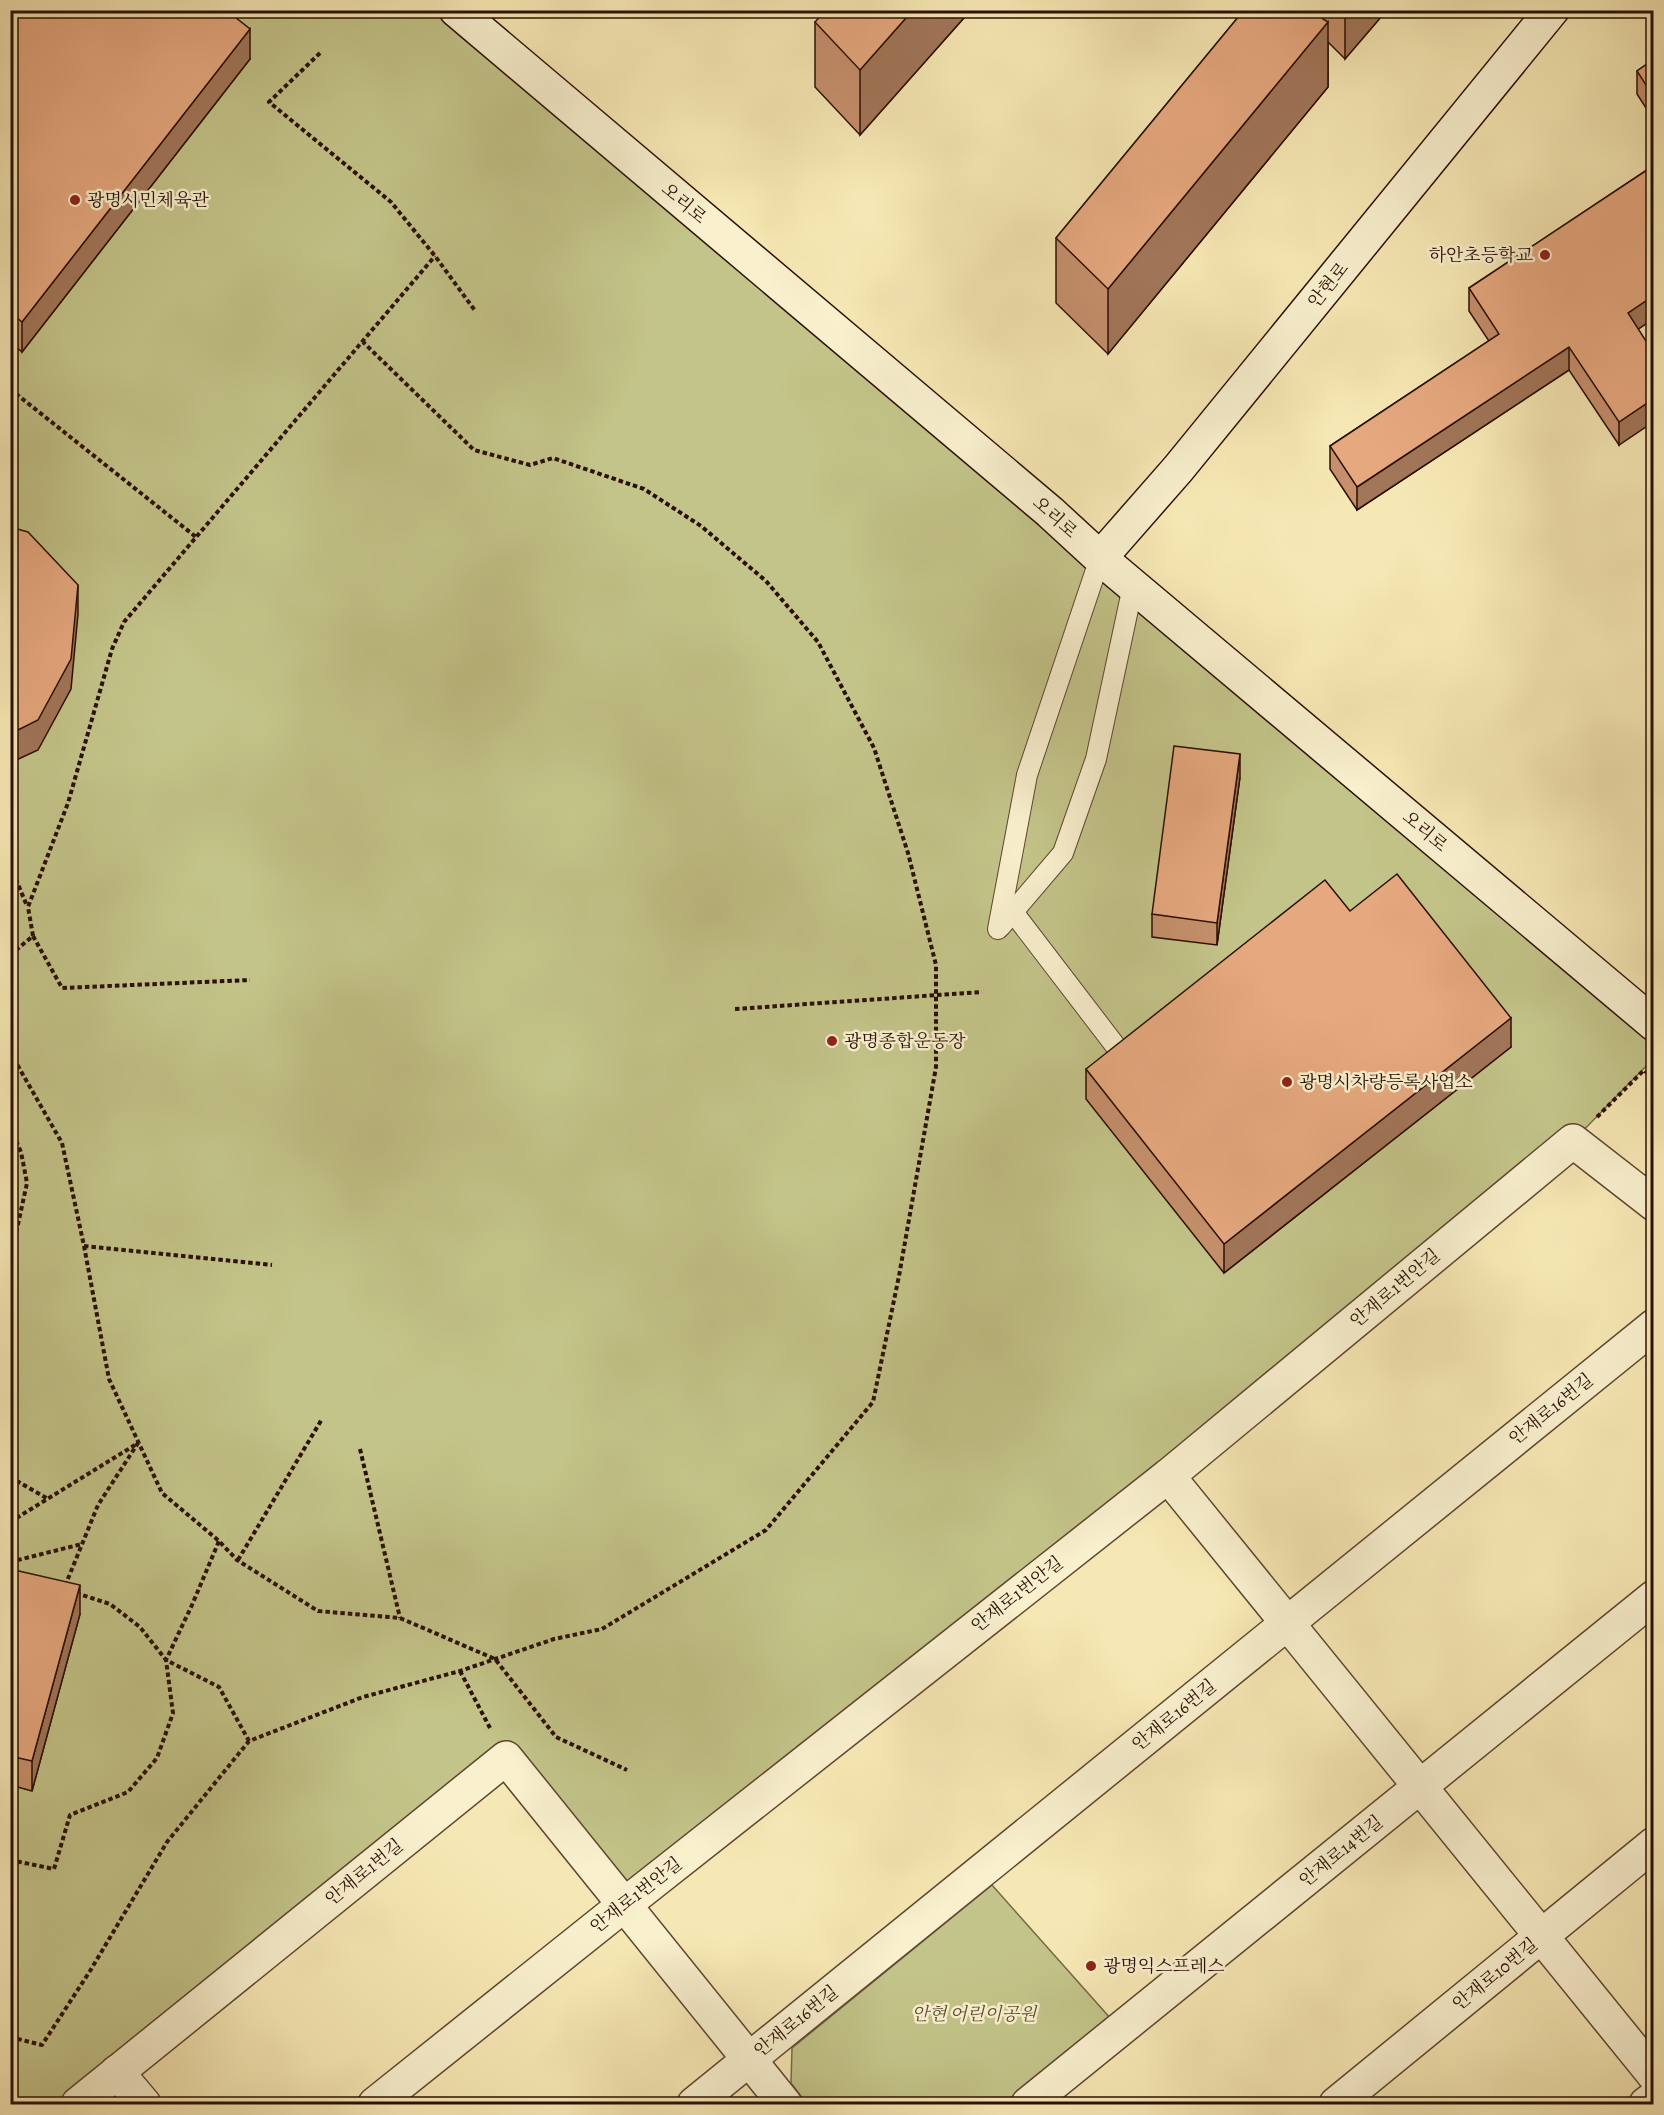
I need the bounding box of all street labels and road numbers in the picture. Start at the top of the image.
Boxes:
street label: 오리로 [656,177,712,229]
street label: 안현로 [1302,257,1354,313]
street label: 오리로 [1028,491,1082,543]
street label: 오리로 [1397,805,1453,857]
street label: 안재로1번안길 [1345,1243,1445,1333]
street label: 안재로16번길 [1504,1368,1598,1450]
street label: 안재로1번안길 [966,1551,1068,1637]
street label: 안재로16번길 [1127,1674,1221,1756]
street label: 안재로14번길 [1294,1810,1388,1892]
street label: 안재로1번길 [320,1833,408,1911]
street label: 안재로1번안길 [585,1852,687,1938]
street label: 안재로10번길 [1448,1932,1542,2016]
street label: 안재로16번길 [749,1980,843,2062]

